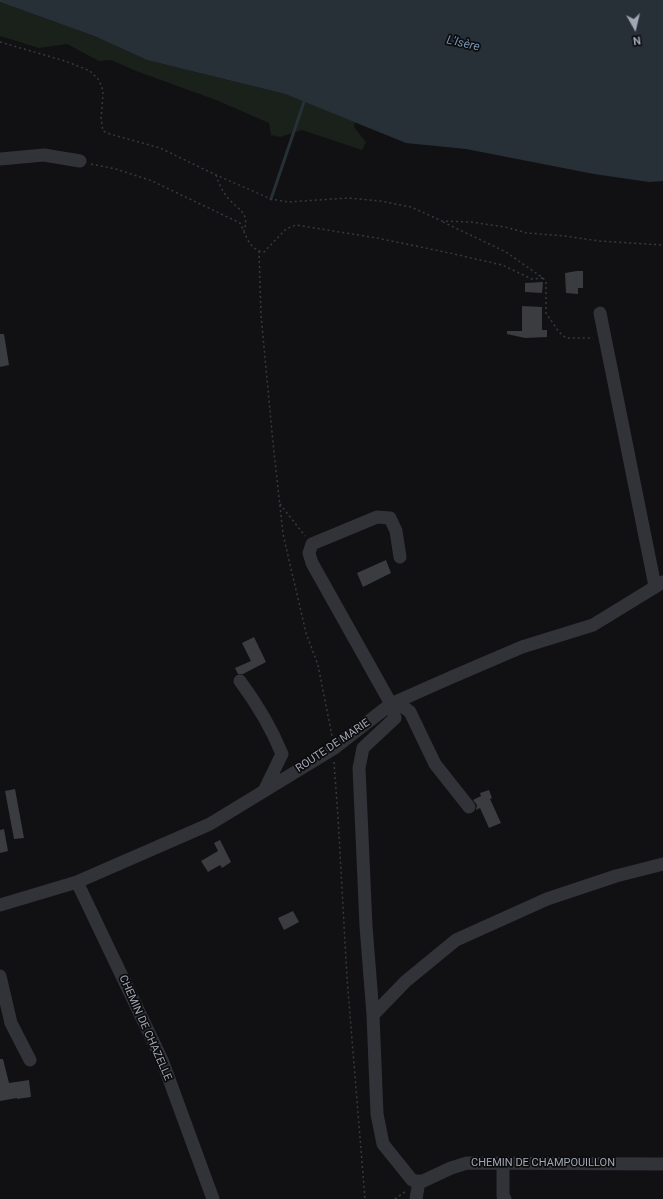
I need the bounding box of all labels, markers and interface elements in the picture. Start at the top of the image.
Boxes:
north arrow [615,8,655,48]
water label: L'Isère [445,33,481,55]
text: N [632,33,641,47]
street label: ROUTE DE MARIE [294,716,372,776]
street label: CHEMIN DE CHAZELLE [116,973,174,1083]
street label: CHEMIN DE CHAMPOUILLON [471,1156,615,1170]

